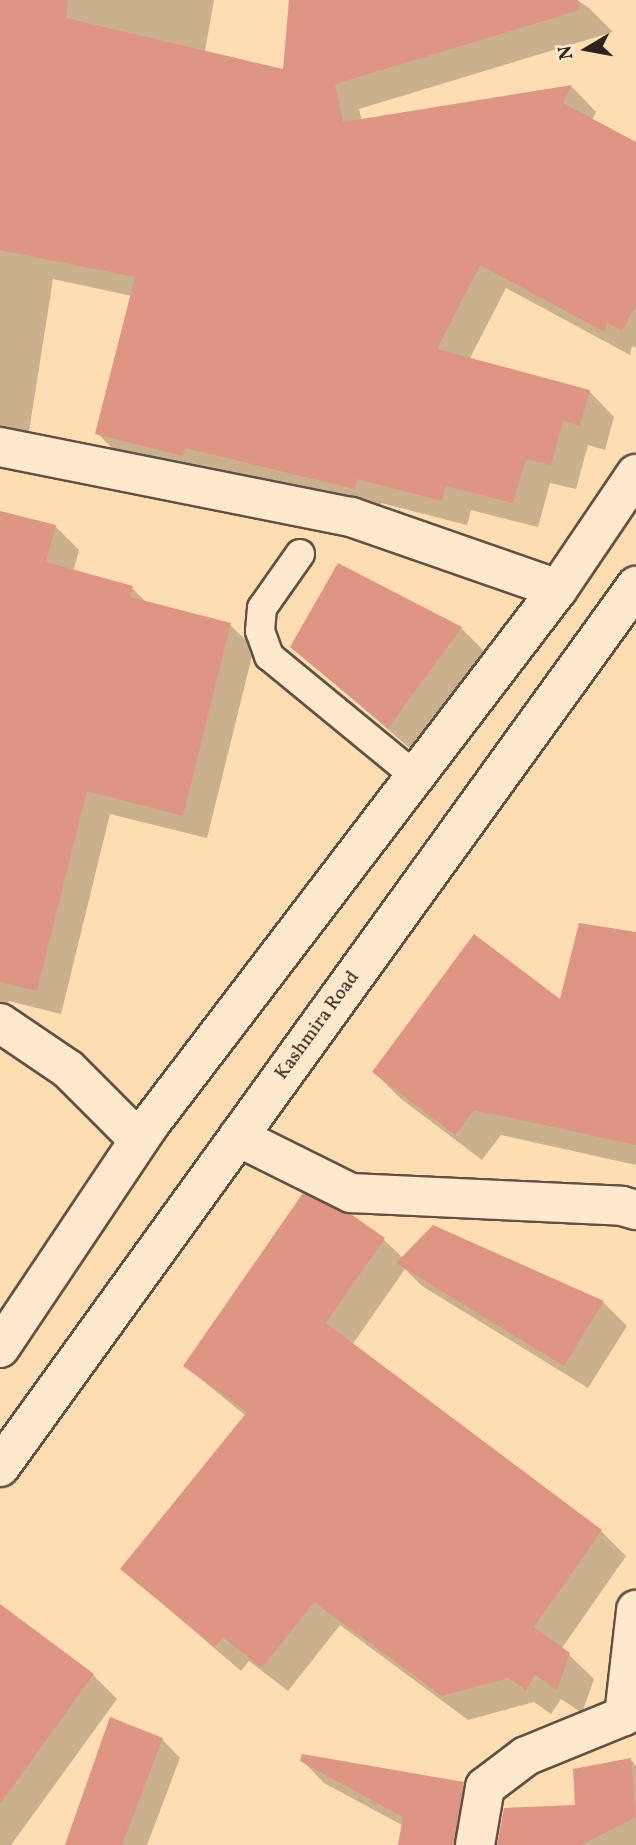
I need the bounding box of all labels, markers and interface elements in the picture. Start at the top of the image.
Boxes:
north arrow [552,14,622,84]
text: N [552,44,580,62]
street label: Kashmira Road [271,967,365,1085]

